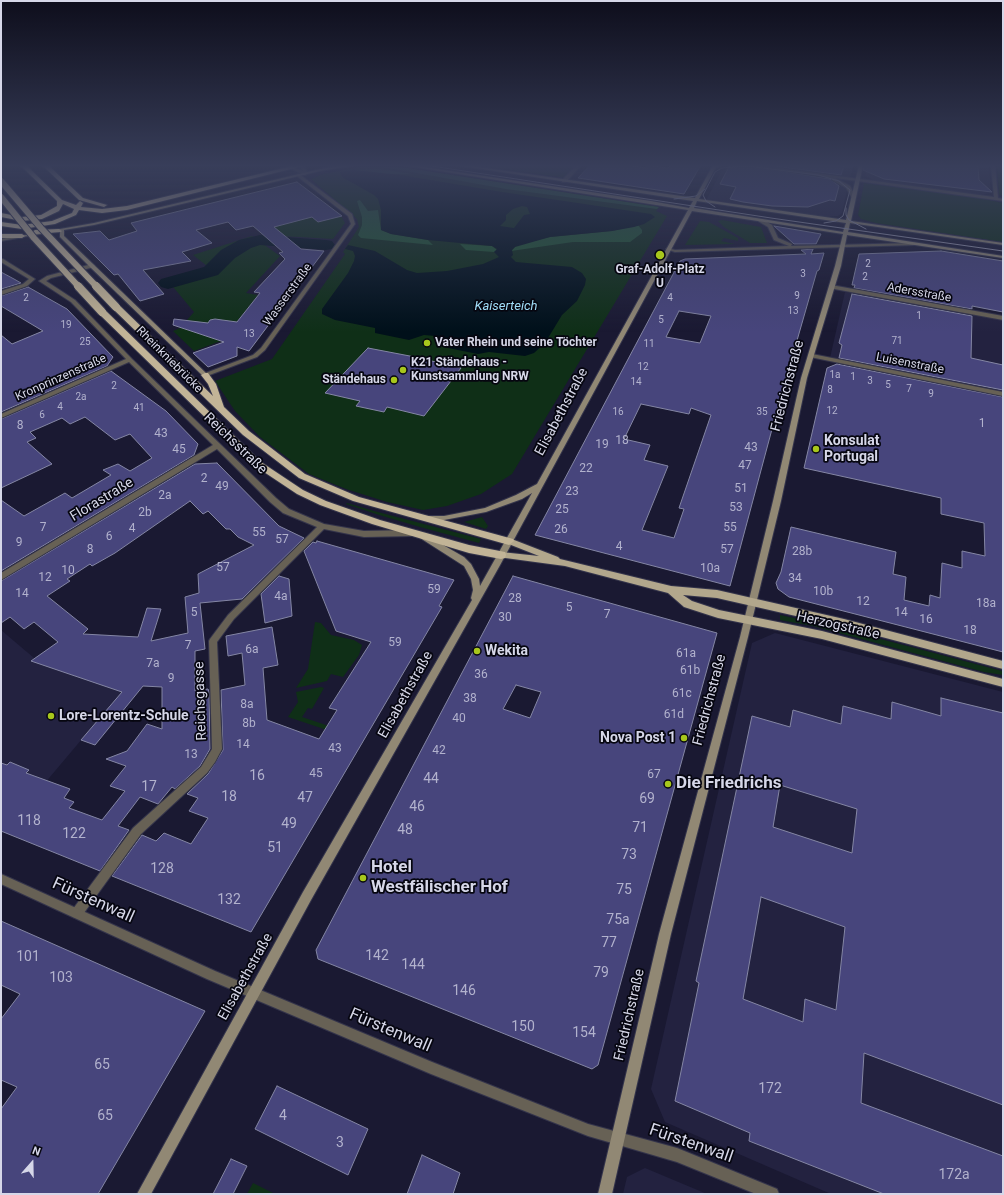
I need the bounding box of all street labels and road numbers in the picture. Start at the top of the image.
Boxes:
street label: Wasserstraße [260,261,316,329]
street label: Adersstraße [886,280,952,306]
street label: Rheinkniebrücke [133,324,205,396]
street label: Friedrichstraße [768,338,808,434]
street label: Luisenstraße [875,350,945,378]
street label: Kronprinzenstraße [13,351,109,405]
street label: Elisabethstraße [532,365,592,459]
street label: Reichsstraße [200,410,270,478]
street label: Florastraße [67,475,137,525]
street label: Herzogstraße [795,608,881,644]
street label: Elisabethstraße [375,649,437,741]
street label: Friedrichstraße [690,652,730,748]
street label: Reichsgasse [191,661,211,741]
street label: Fürstenwall [49,874,137,928]
street label: Elisabethstraße [215,931,277,1023]
street label: Friedrichstraße [611,967,649,1063]
street label: Fürstenwall [346,1005,434,1057]
street label: Fürstenwall [646,1120,736,1168]

